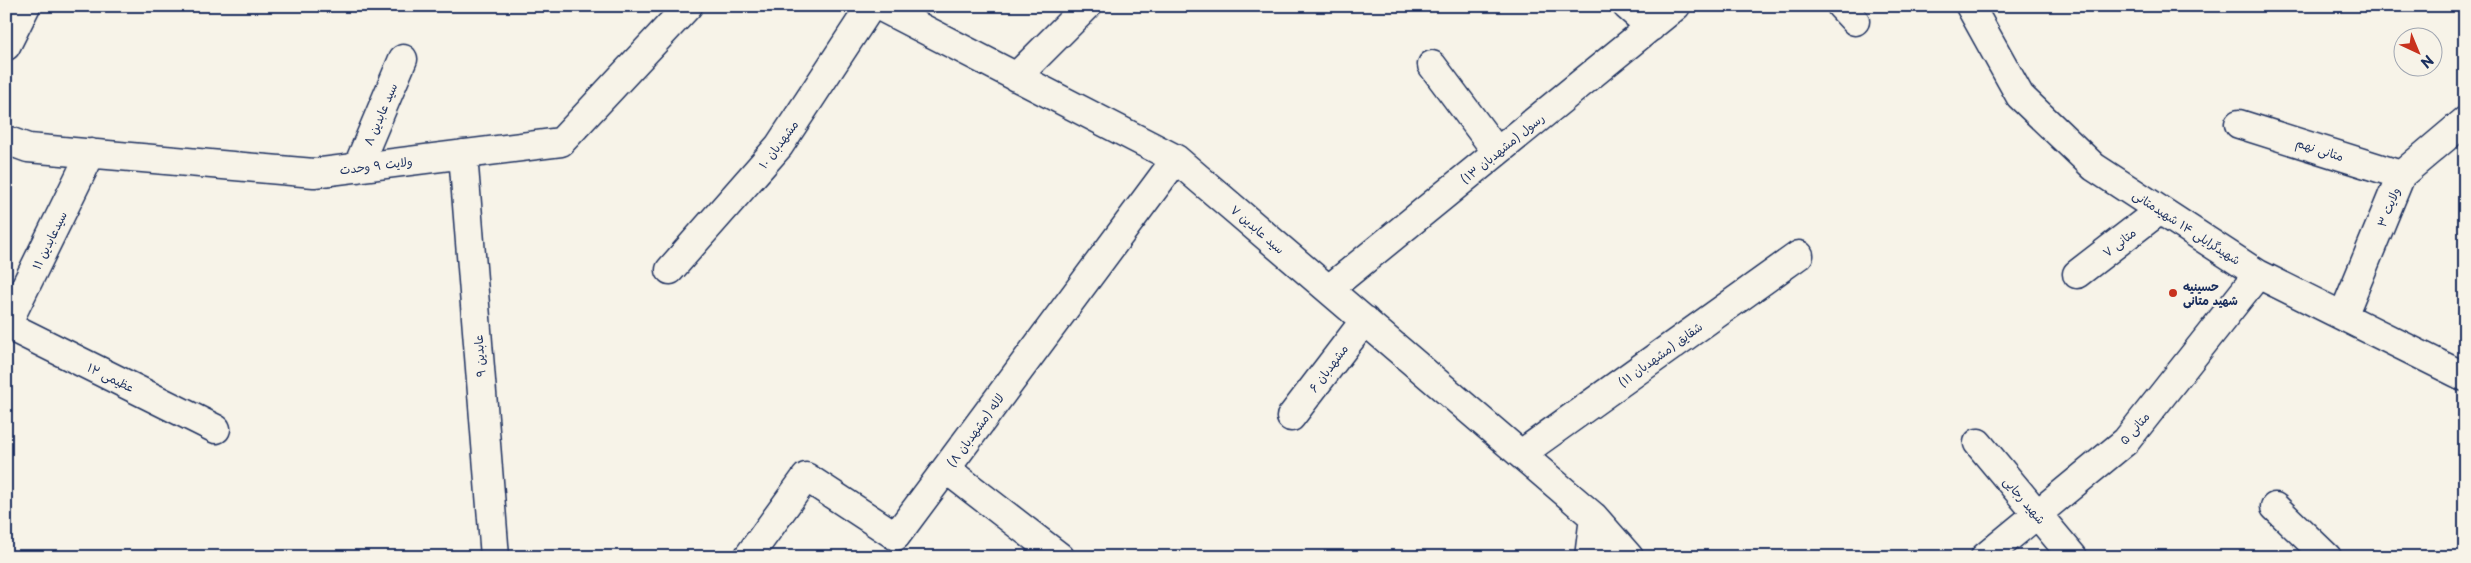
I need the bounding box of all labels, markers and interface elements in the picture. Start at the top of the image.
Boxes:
north arrow [2394,28,2444,78]
text: N [2416,50,2439,73]
street label: سید عابدین ۸ [359,80,401,148]
street label: رسول (مشهدبان ۱۳) [1456,109,1548,187]
street label: مشهدبان ۱۰ [754,116,802,172]
street label: متانی نهم [2294,133,2346,166]
street label: ولایت ۹ وحدت [338,152,414,178]
street label: ولایت ۳ [2372,184,2404,230]
street label: شهیدگرایلی ۱۴ شهیدمتانی [2130,185,2244,269]
street label: سید عابدین ۷ [1227,200,1289,258]
street label: سیدعابدین ۱۱ [27,208,71,272]
street label: متانی ۷ [2098,223,2140,261]
place label: حسینیه شهید متانی [2183,277,2238,309]
marker: حسینیه شهید متانی [2167,287,2179,299]
street label: شقایق (مشهدبان ۱۱) [1614,317,1706,391]
street label: عابدین ۹ [469,334,489,378]
street label: مشهدبان ۶ [1304,340,1352,396]
street label: عظیمی ۱۲ [85,358,137,396]
street label: لاله (مشهدبان ۸) [942,390,1008,470]
street label: متانی ۵ [2115,408,2153,448]
street label: شهید رجایی [2000,472,2050,528]

